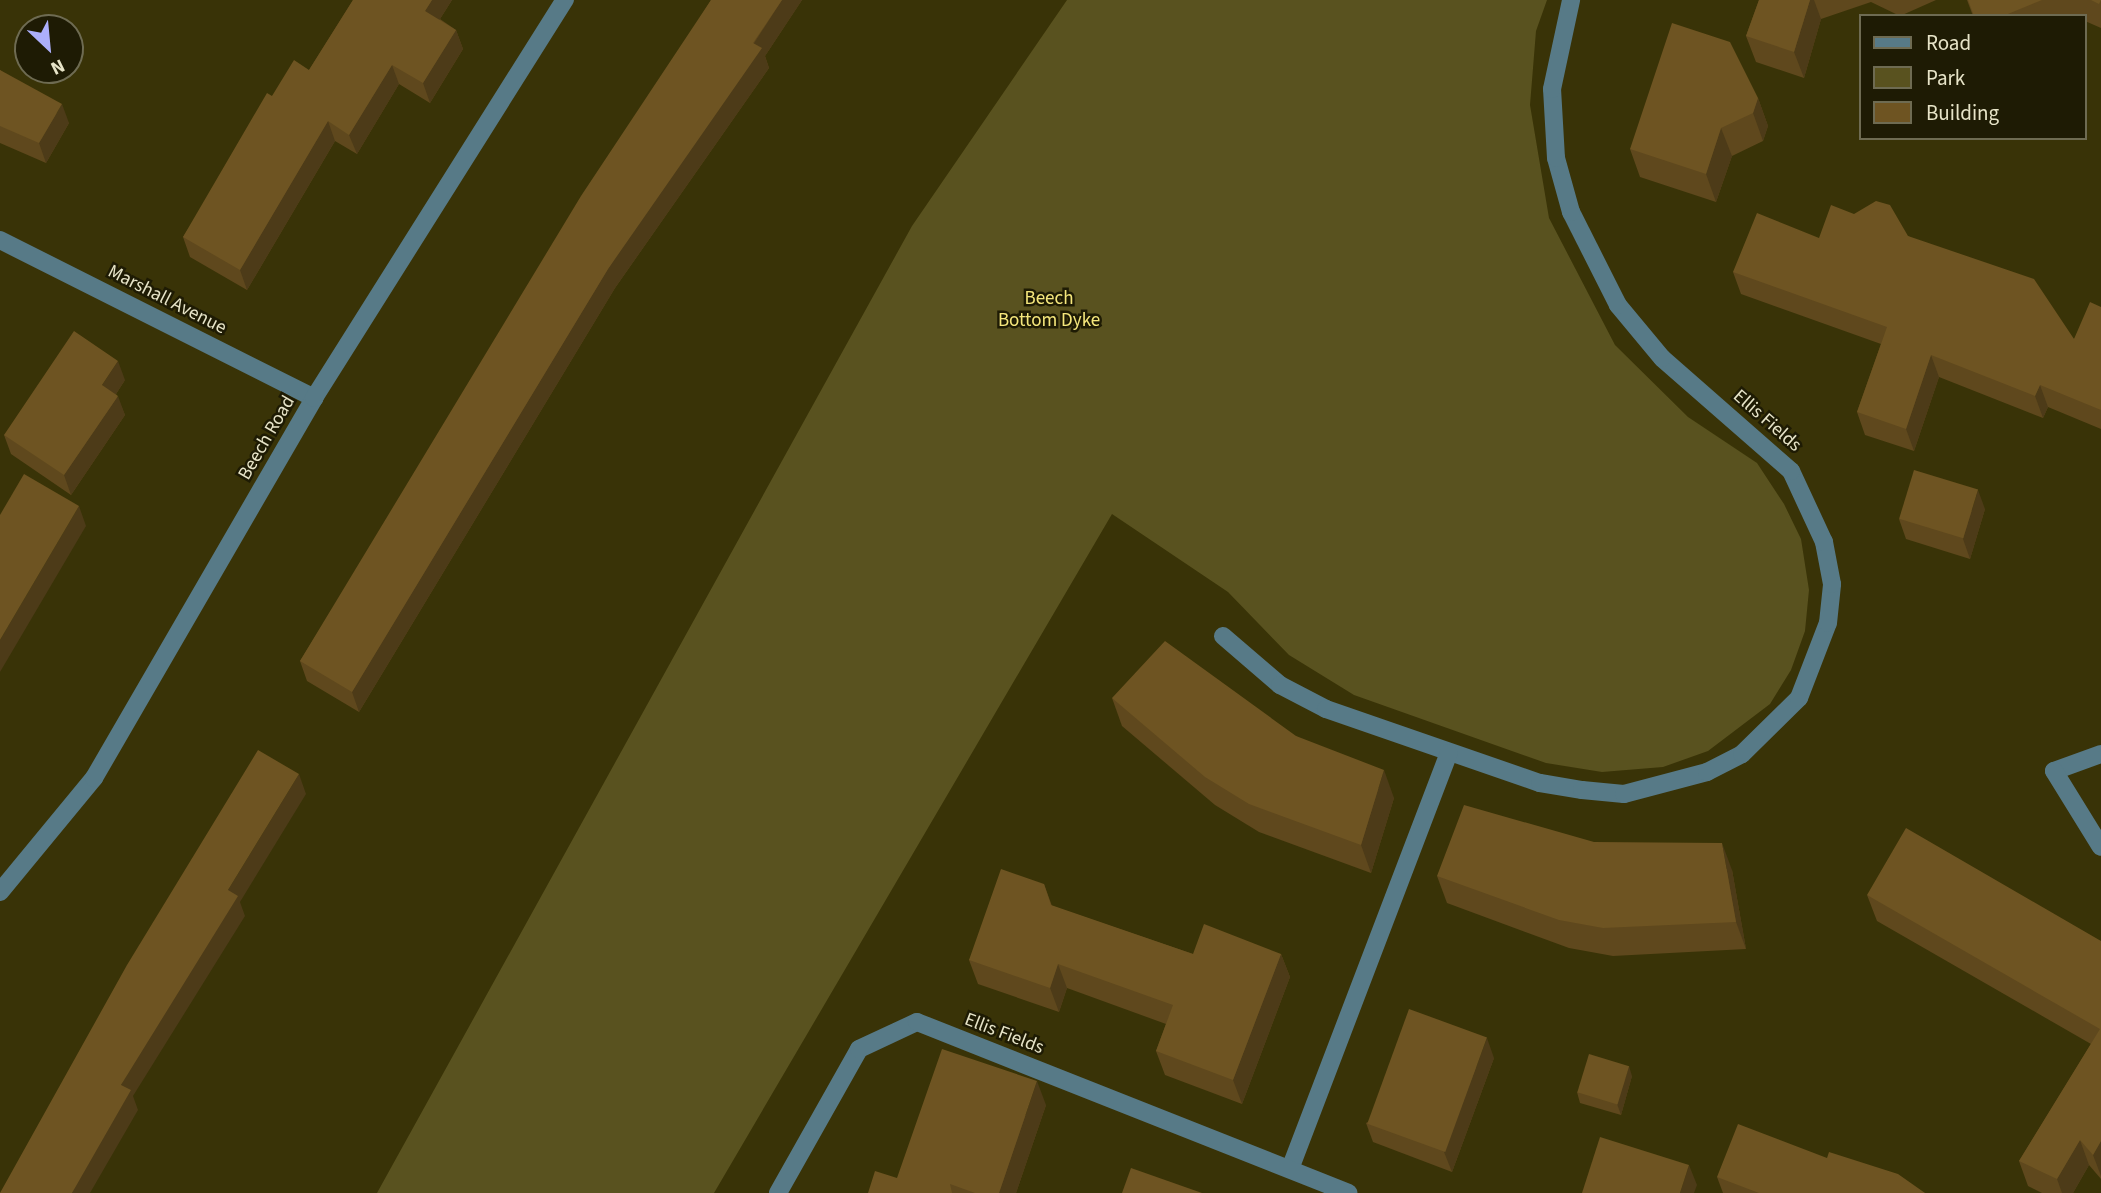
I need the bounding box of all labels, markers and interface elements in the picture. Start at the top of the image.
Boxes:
north arrow [14,14,84,84]
legend [1860,14,2087,140]
text: Road [1926,28,1971,58]
text: N [46,52,69,81]
text: Park [1926,63,1965,93]
text: Building [1926,98,1999,128]
street label: Marshall Avenue [104,260,230,340]
park label: Beech Bottom Dyke [998,288,1100,332]
street label: Ellis Fields [1728,385,1806,457]
street label: Beech Road [234,392,300,484]
street label: Ellis Fields [961,1008,1047,1060]

